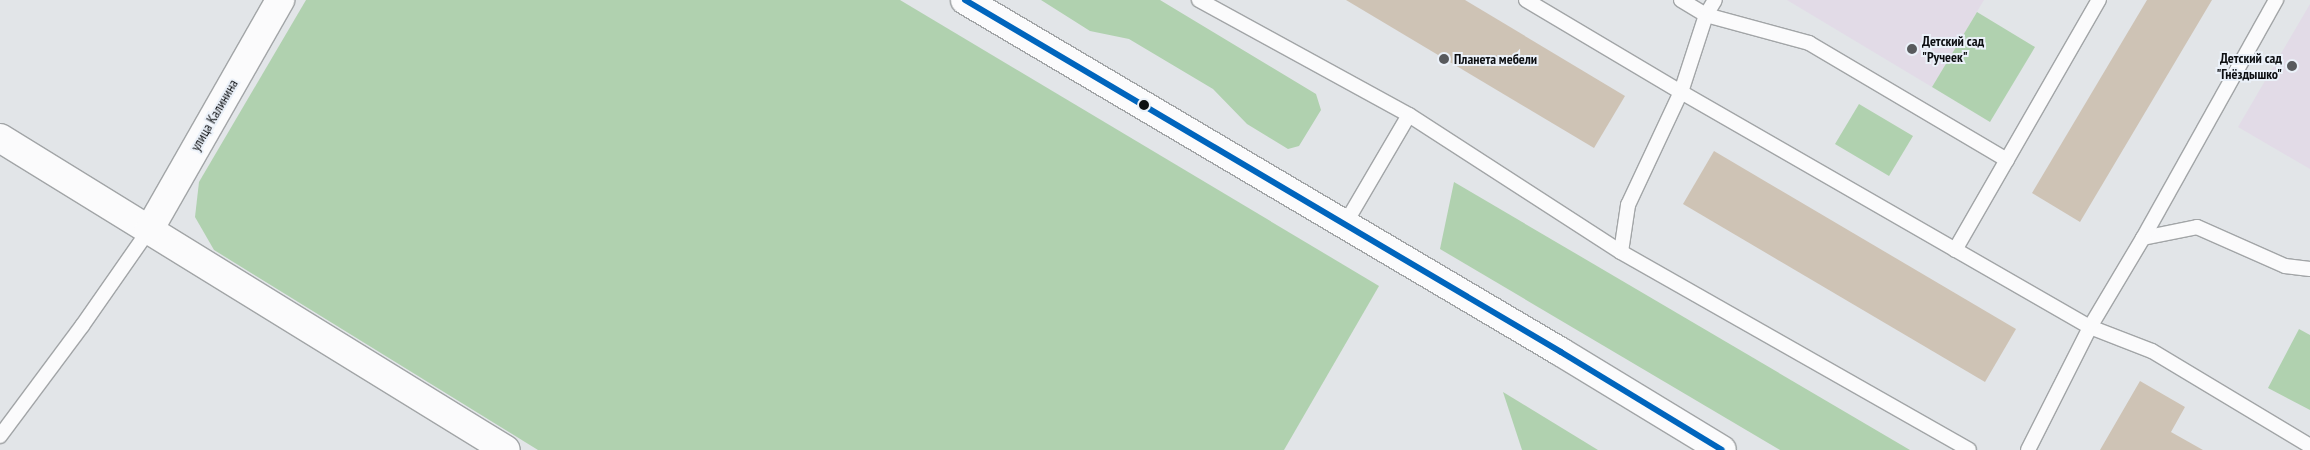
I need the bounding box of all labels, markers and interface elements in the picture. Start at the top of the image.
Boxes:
place label: Детский сад "Ручеек" [1922,33,1984,65]
marker: Детский сад "Ручеек" [1906,43,1918,55]
place label: Детский сад "Гнёздышко" [2216,50,2282,82]
place label: Планета мебели [1454,51,1537,67]
marker: Планета мебели [1438,53,1450,65]
marker: Детский сад "Гнёздышко" [2286,60,2298,72]
street label: улица Калинина [187,76,241,154]
unlabelled marker [1139,100,1149,110]

